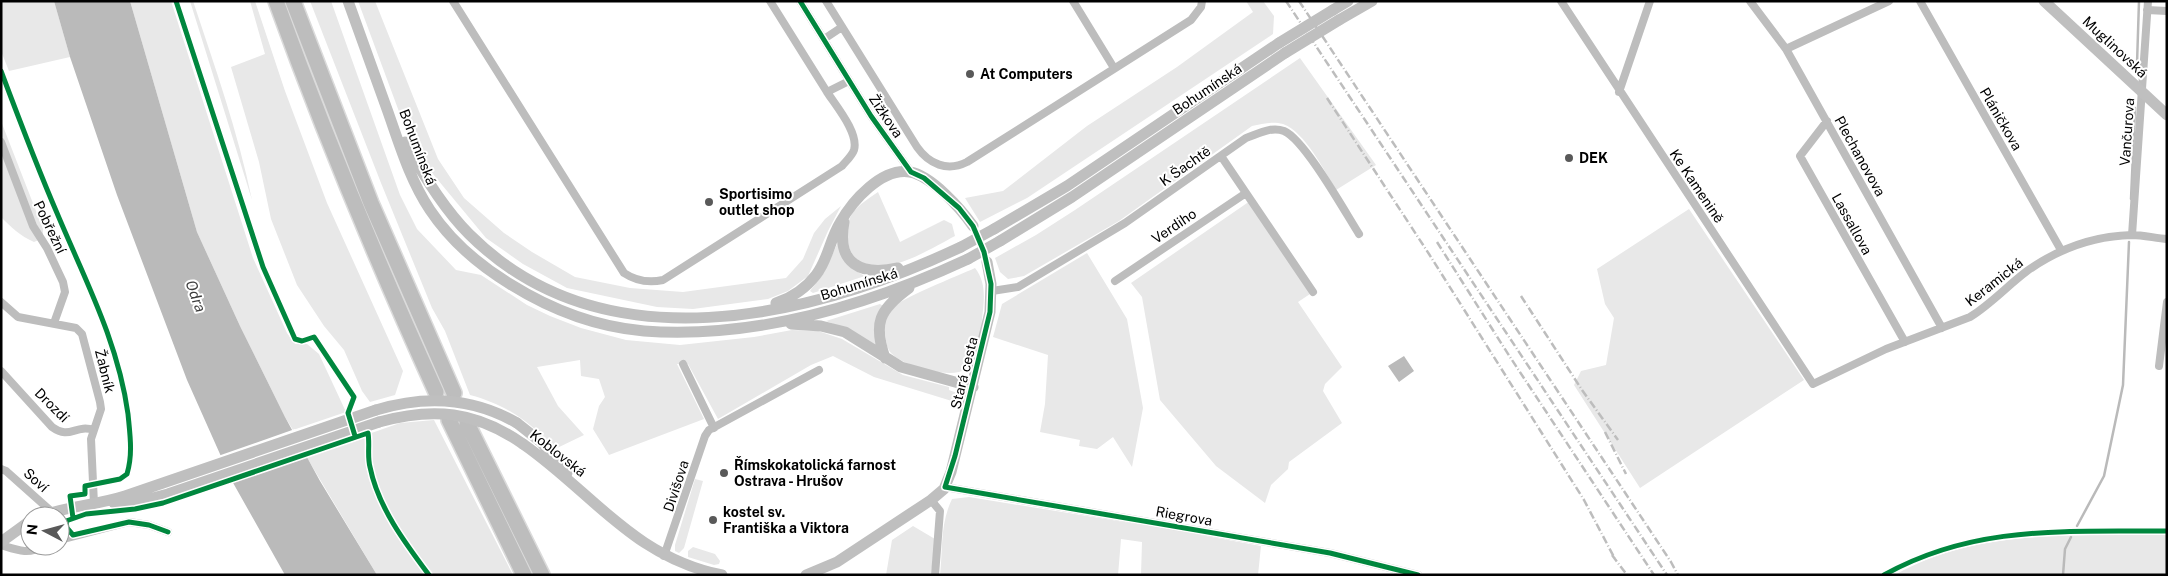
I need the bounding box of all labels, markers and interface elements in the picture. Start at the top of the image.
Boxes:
street label: Muglinovská [2079,13,2151,81]
street label: Bohumínská [1169,60,1245,118]
place label: At Computers [980,66,1073,82]
marker: At Computers [964,68,976,80]
street label: Pláničkova [1977,85,2025,153]
street label: Žižkova [866,91,907,141]
street label: Vančurova [2117,97,2137,167]
street label: Bohumínská [396,107,440,187]
street label: Plechanovova [1831,113,1889,199]
street label: K Šachtě [1156,142,1214,189]
street label: Ke Kamenině [1667,146,1728,226]
place label: DEK [1579,150,1608,166]
marker: DEK [1563,152,1575,164]
place label: Sportisimo outlet shop [719,186,794,218]
street label: Lassallova [1829,190,1875,258]
marker: Sportisimo outlet shop [703,196,715,208]
street label: Pobřežní [30,198,70,256]
street label: Verdiho [1149,205,1199,247]
street label: Keramická [1962,255,2026,309]
street label: Bohumínská [819,265,899,303]
water label: Odra [182,278,210,314]
street label: Stará cesta [947,335,981,411]
street label: Žabník [92,347,119,395]
street label: Drozdí [32,385,73,426]
street label: Koblovská [527,426,589,480]
place label: Římskokatolická farnost Ostrava - Hrušov [734,456,896,489]
street label: Divišova [660,458,692,514]
street label: Soví [20,465,52,496]
marker: Římskokatolická farnost Ostrava - Hrušov [718,467,730,479]
street label: Riegrova [1154,503,1214,529]
place label: kostel sv. Františka a Viktora [723,504,849,536]
north arrow [20,506,70,556]
marker: kostel sv. Františka a Viktora [707,514,719,526]
text: N [24,523,41,536]

